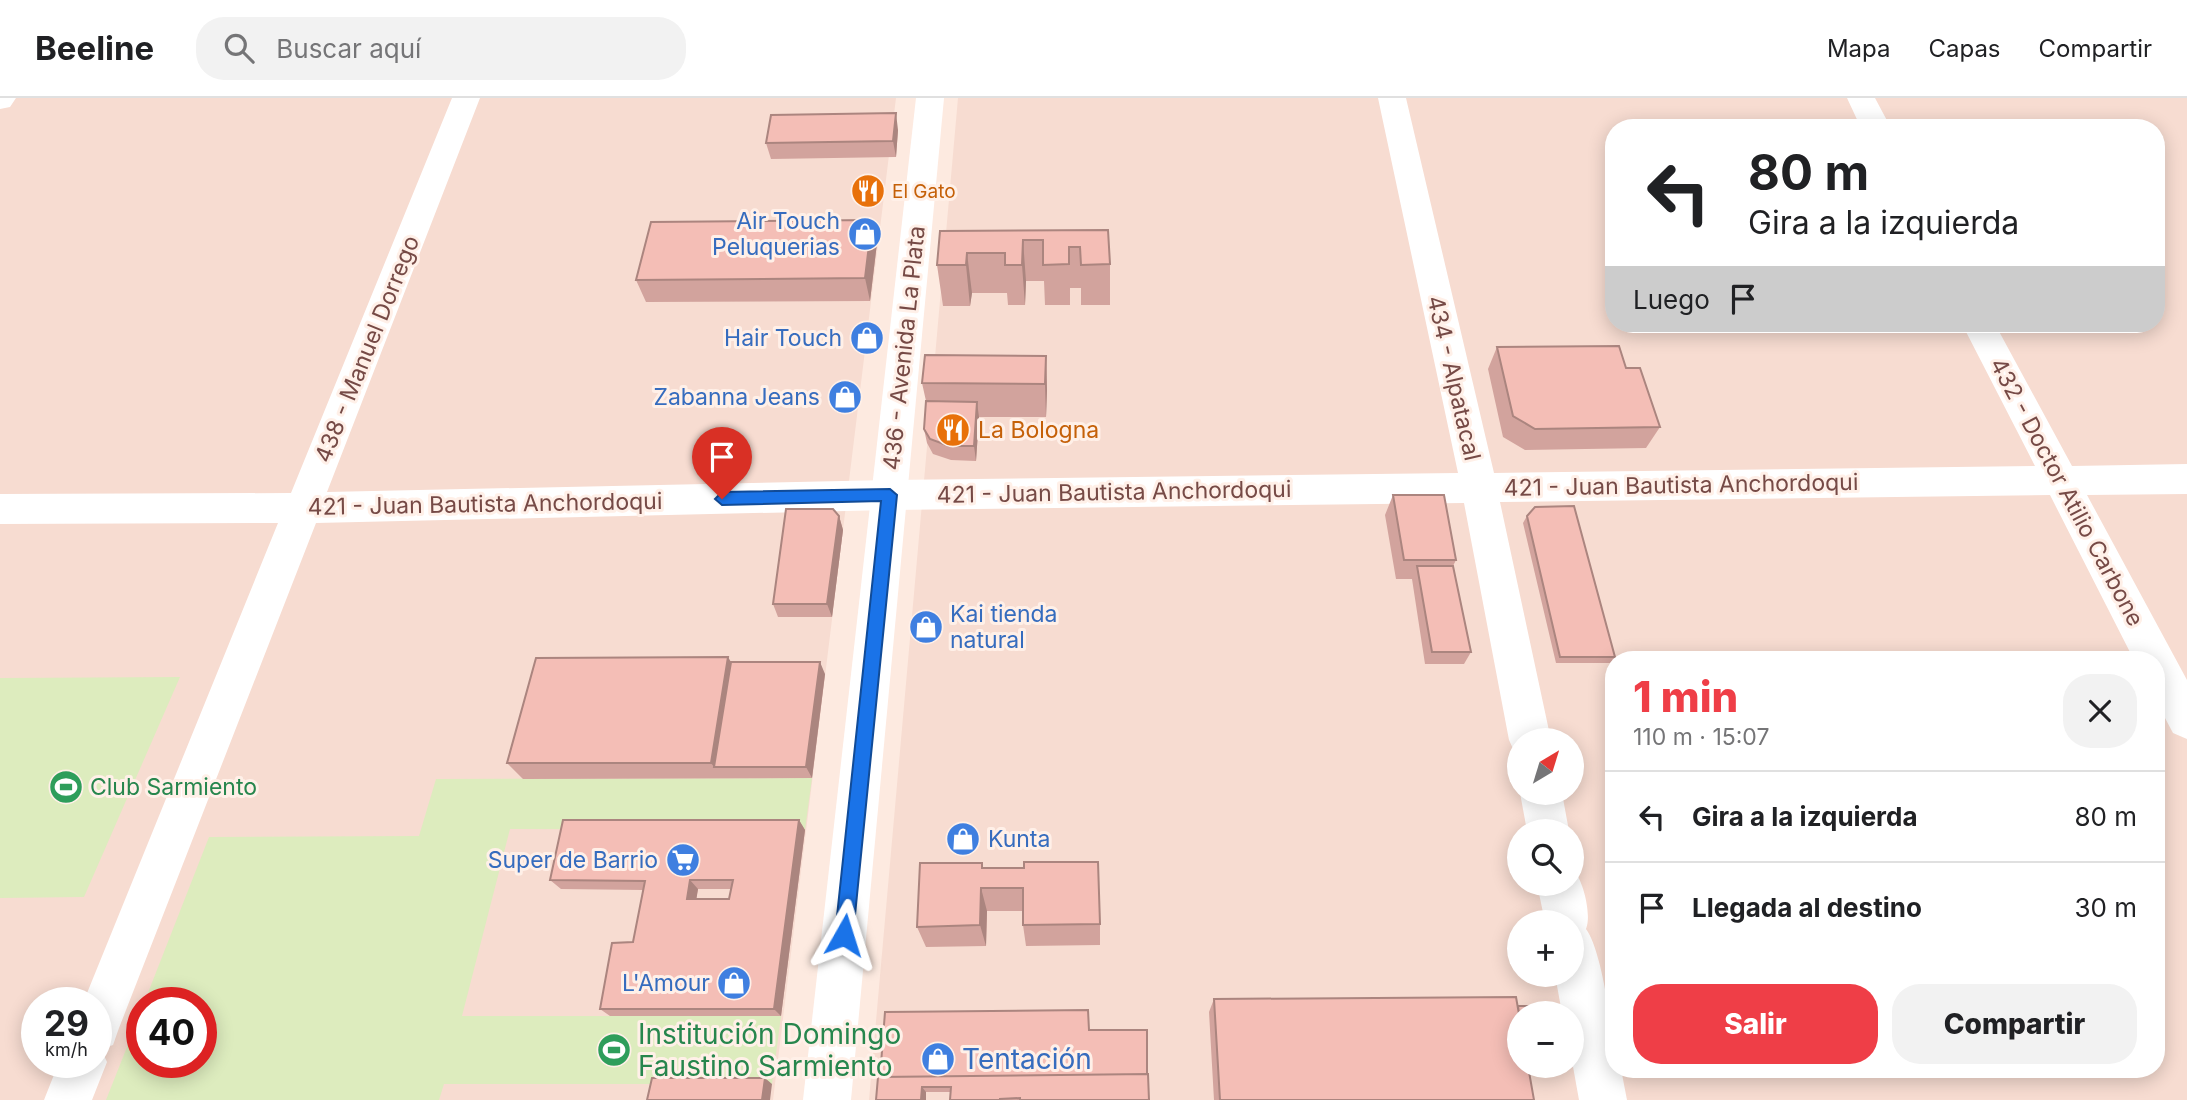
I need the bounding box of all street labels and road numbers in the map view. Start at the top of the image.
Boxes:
street label: 436 - Avenida La Plata [877,224,931,472]
street label: 438 - Manuel Dorrego [309,232,425,466]
street label: 434 - Alpatacal [1421,293,1487,463]
street label: 432 - Doctor Atilio Carbone [1984,353,2150,631]
street label: 421 - Juan Bautista Anchordoqui [1503,468,1859,502]
street label: 421 - Juan Bautista Anchordoqui [936,475,1292,509]
street label: 421 - Juan Bautista Anchordoqui [307,487,663,521]

